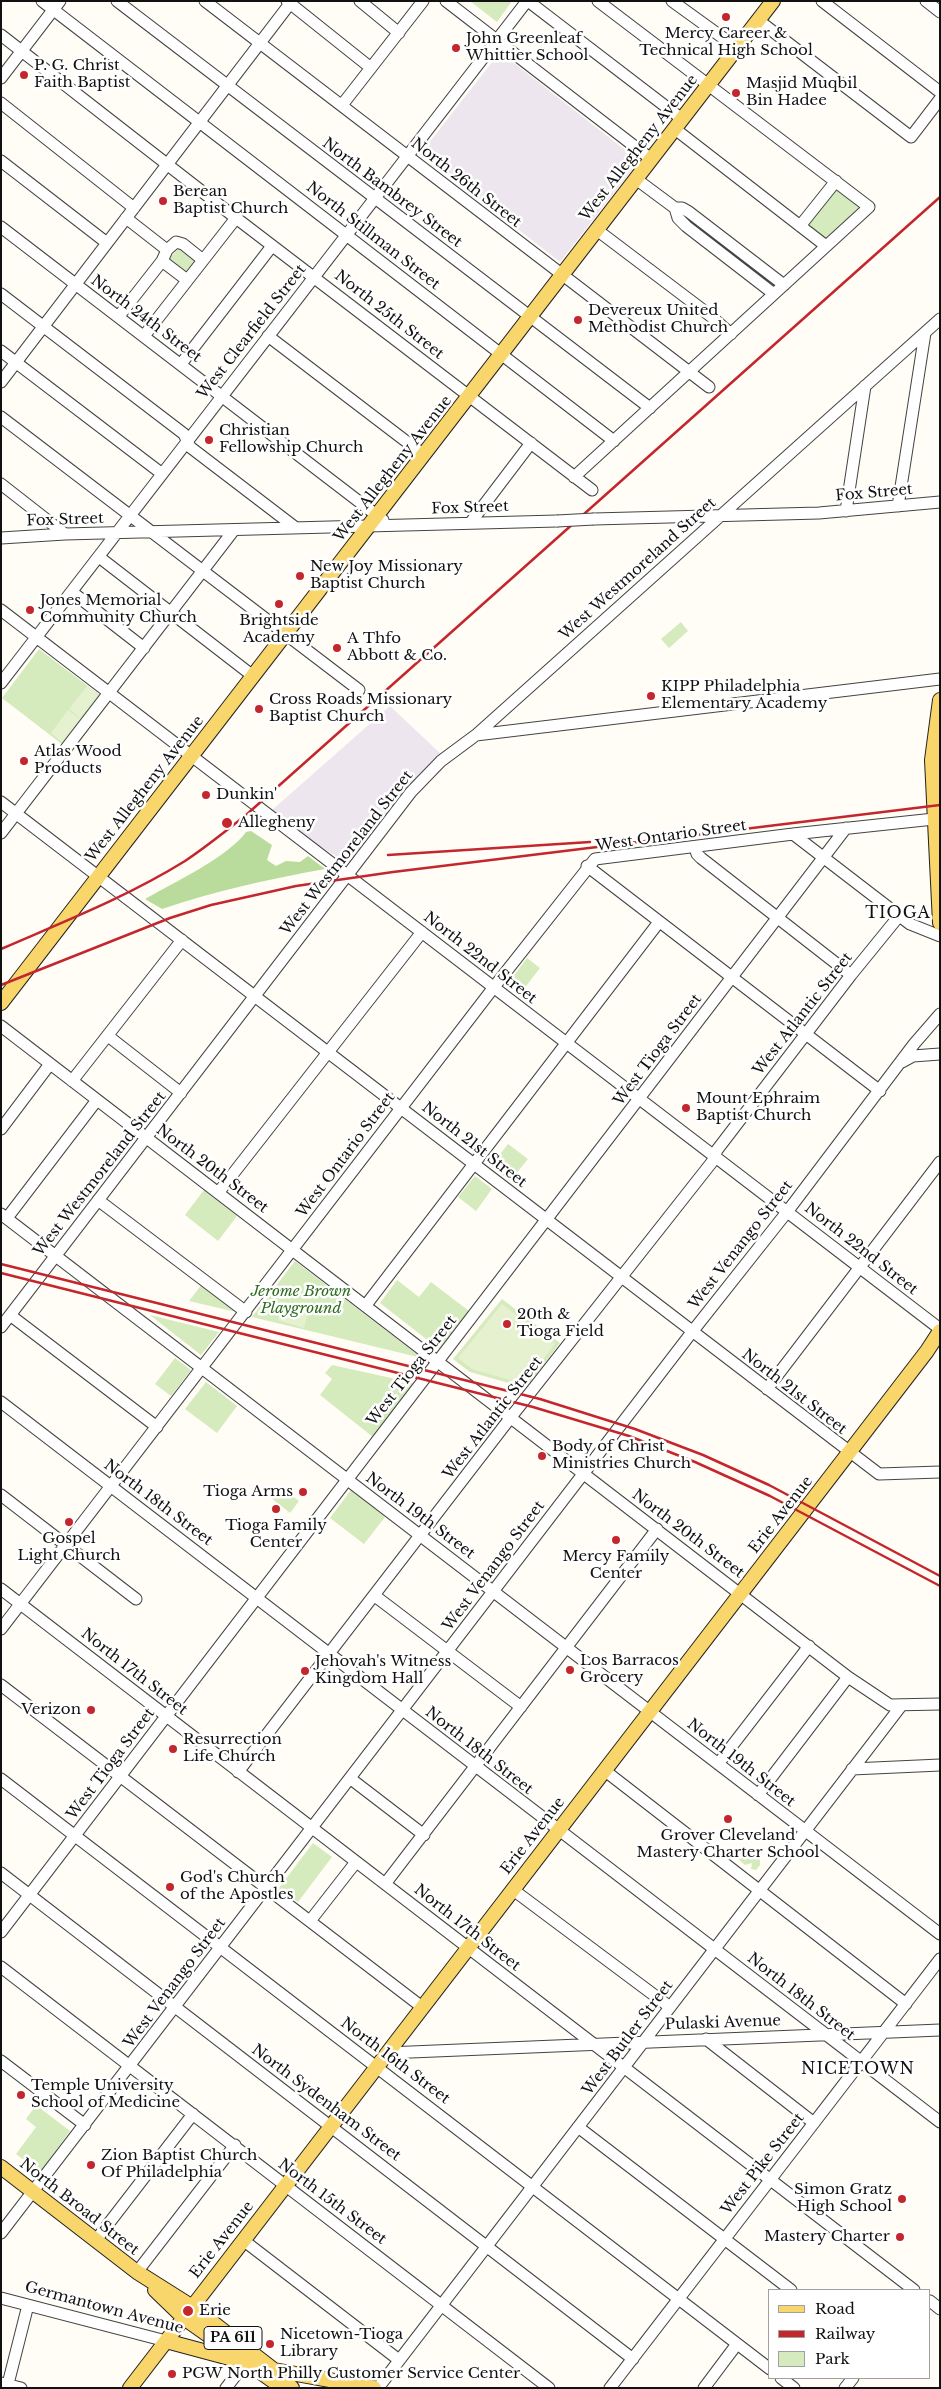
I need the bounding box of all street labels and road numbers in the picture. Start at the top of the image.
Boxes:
street label: West Allegheny Avenue [576,71,702,225]
street label: North 26th Street [407,134,525,232]
street label: North Bambrey Street [319,135,465,251]
street label: North Stillman Street [303,178,443,294]
street label: West Clearfield Street [194,261,310,403]
street label: North 25th Street [331,267,447,363]
street label: North 24th Street [87,272,205,366]
street label: West Allegheny Avenue [330,392,456,546]
street label: Fox Street [835,481,913,505]
street label: West Westmoreland Street [556,494,720,644]
street label: Fox Street [431,498,509,518]
street label: Fox Street [26,510,104,530]
street label: West Allegheny Avenue [82,712,208,866]
street label: West Westmoreland Street [277,767,417,939]
street label: West Ontario Street [595,817,747,855]
street label: North 22nd Street [420,908,540,1008]
street label: West Atlantic Street [749,949,857,1079]
street label: West Tioga Street [610,991,706,1109]
street label: West Westmoreland Street [30,1088,170,1260]
street label: West Ontario Street [293,1089,399,1221]
street label: North 21st Street [418,1098,530,1192]
street label: North 20th Street [152,1121,272,1217]
street label: West Venango Street [685,1177,797,1313]
street label: North 22nd Street [801,1199,921,1299]
street label: West Tioga Street [363,1312,461,1430]
street label: North 21st Street [738,1345,850,1439]
street label: West Atlantic Street [439,1353,547,1483]
street label: North 18th Street [100,1456,216,1550]
street label: North 19th Street [362,1469,478,1563]
street label: Erie Avenue [745,1473,817,1557]
street label: North 20th Street [628,1486,748,1582]
street label: West Venango Street [439,1497,549,1635]
street label: North 17th Street [77,1625,191,1719]
street label: North 18th Street [422,1703,536,1799]
street label: West Tioga Street [63,1705,159,1823]
street label: North 19th Street [683,1715,799,1811]
street label: Erie Avenue [497,1794,569,1878]
street label: North 17th Street [410,1881,524,1975]
street label: West Venango Street [120,1914,230,2052]
street label: North 18th Street [744,1949,858,2045]
street label: West Butler Street [579,1977,677,2099]
street label: Pulaski Avenue [665,2012,781,2034]
street label: North 16th Street [337,2014,453,2108]
street label: North Sydenham Street [248,2041,404,2165]
street label: West Pike Street [718,2110,808,2218]
street label: North Broad Street [16,2155,142,2259]
street label: North 15th Street [274,2155,390,2249]
street label: Erie Avenue [186,2198,258,2282]
street label: Germantown Avenue [23,2278,185,2338]
road number: PA 611 [204,2326,262,2350]

